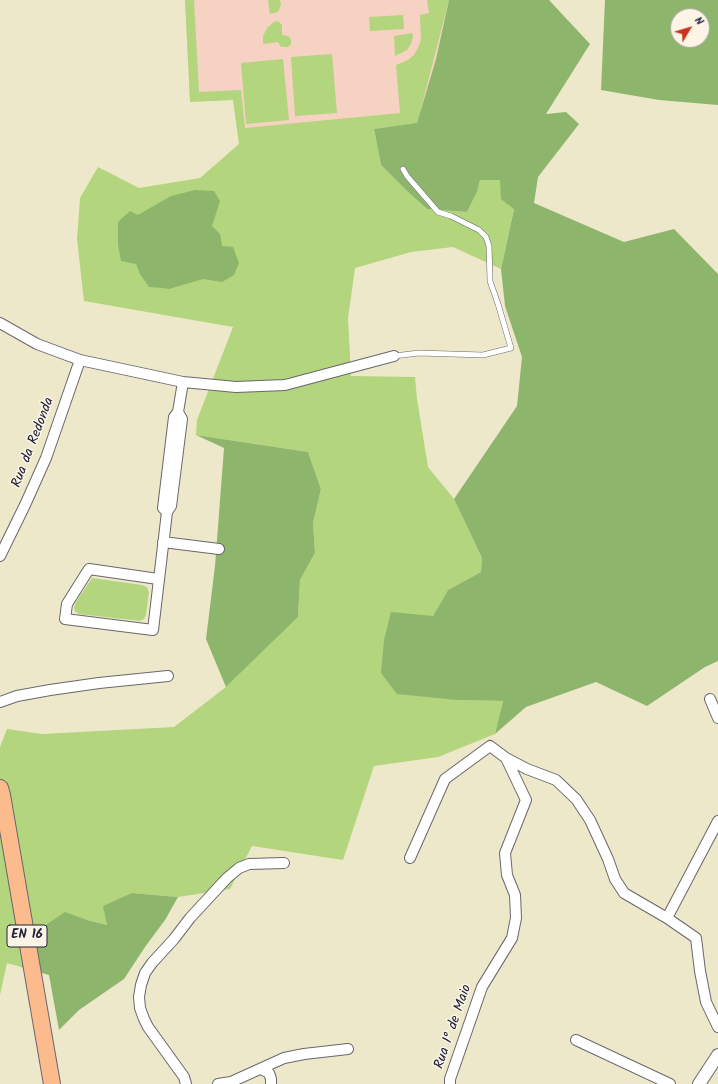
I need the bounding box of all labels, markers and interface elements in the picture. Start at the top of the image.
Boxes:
north arrow [670,8,710,48]
text: N [689,13,708,30]
street label: Rua da Redonda [9,396,59,490]
road number: EN 16 [7,925,47,947]
street label: Rua 1° de Maio [432,983,476,1071]

